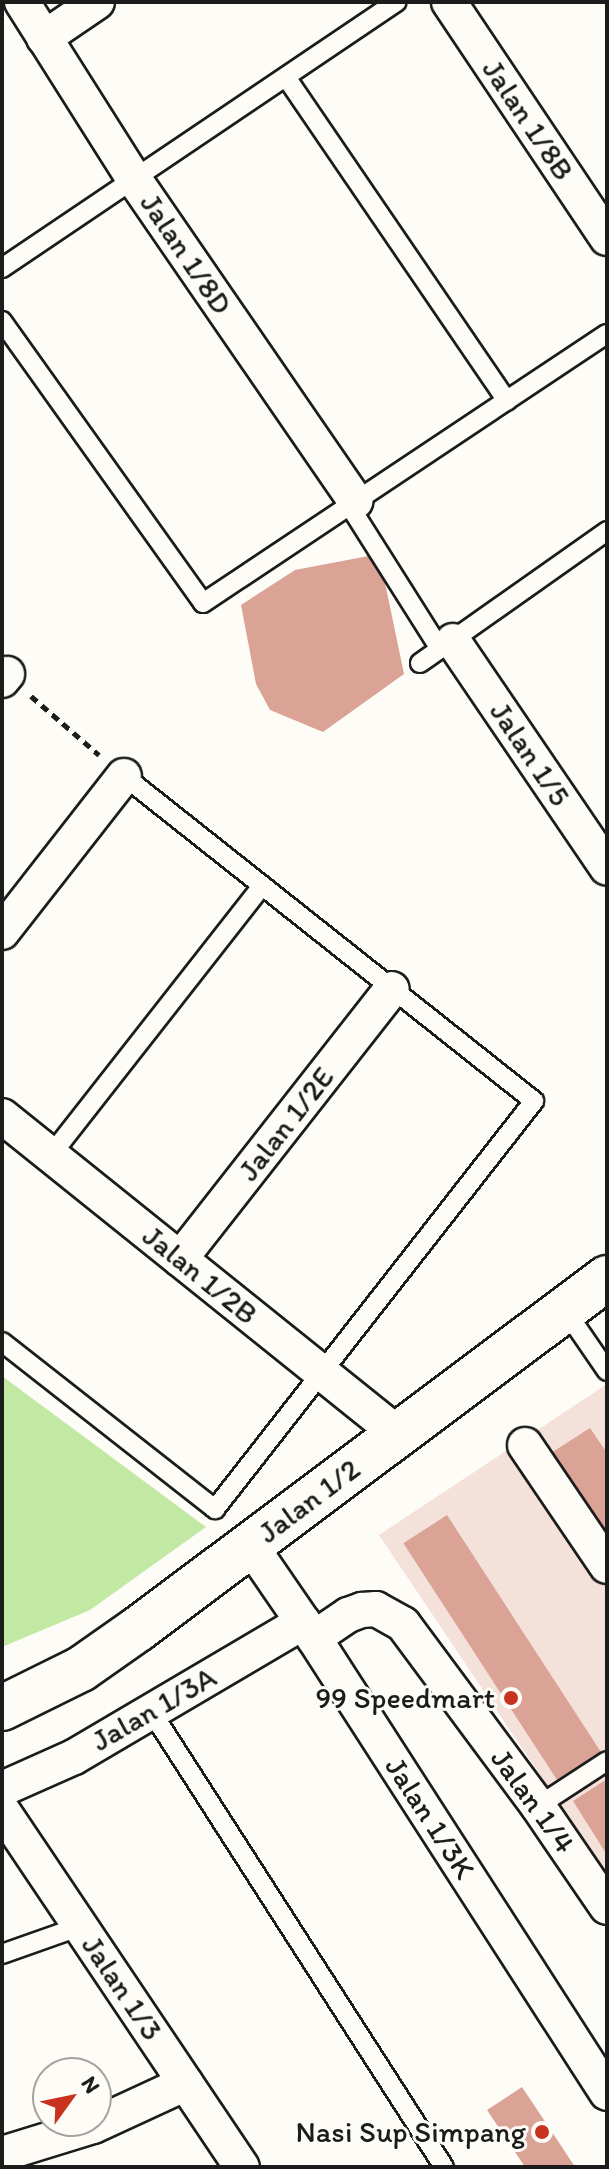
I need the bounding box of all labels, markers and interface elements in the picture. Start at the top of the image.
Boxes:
street label: Jalan 1/8B [474,53,582,187]
street label: Jalan 1/8D [132,187,240,321]
street label: Jalan 1/5 [482,695,578,813]
street label: Jalan 1/2E [230,1060,342,1188]
street label: Jalan 1/2B [135,1218,265,1332]
street label: Jalan 1/2 [251,1451,367,1551]
street label: Jalan 1/3A [85,1659,223,1759]
place label: 99 Speedmart [316,1680,495,1716]
marker: 99 Speedmart [502,1689,520,1707]
street label: Jalan 1/4 [483,1742,583,1860]
street label: Jalan 1/3K [377,1750,483,1886]
street label: Jalan 1/3 [74,1929,170,2047]
north arrow [32,2057,112,2137]
text: N [75,2071,106,2098]
place label: Nasi Sup Simpang [295,2114,526,2150]
marker: Nasi Sup Simpang [533,2123,551,2141]

